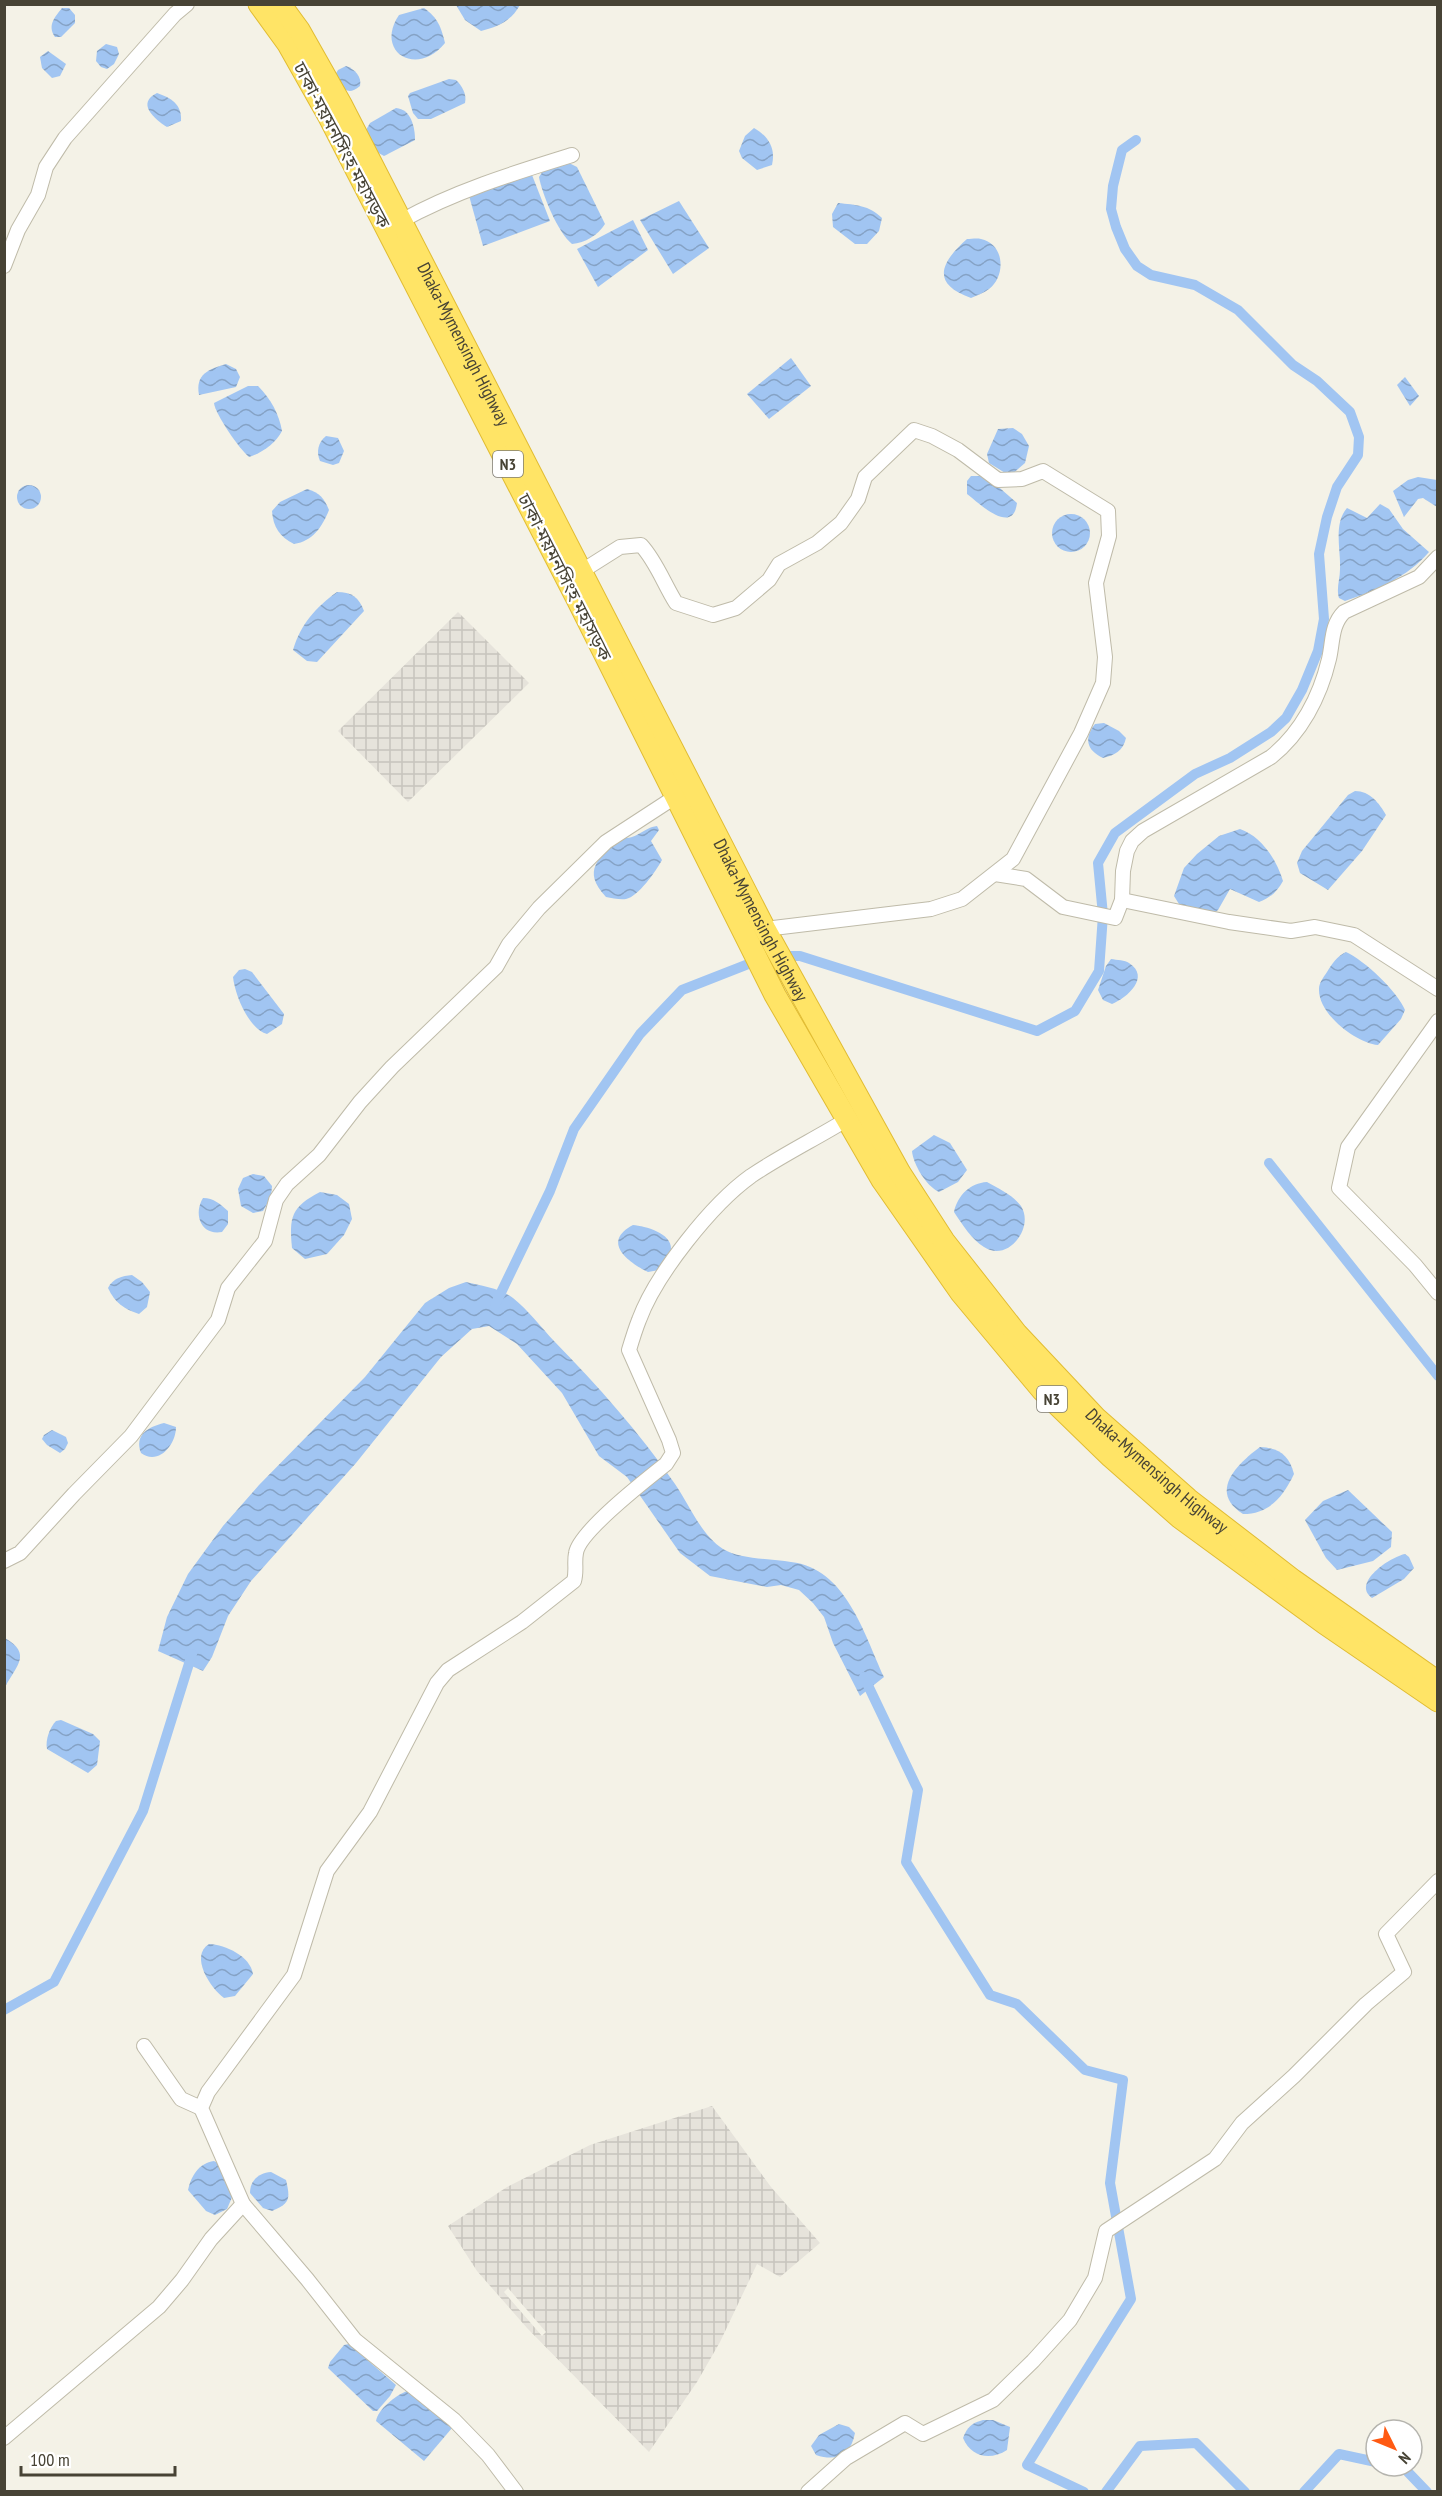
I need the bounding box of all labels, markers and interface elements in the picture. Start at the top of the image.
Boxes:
street label: ঢাকা-ময়মনসিংহ মহাসড়ক [288,57,396,232]
street label: Dhaka-Mymensingh Highway [413,258,516,430]
road number: N3 [493,451,523,477]
street label: ঢাকা-ময়মনসিংহ মহাসড়ক [512,489,617,665]
street label: Dhaka-Mymensingh Highway [709,835,814,1005]
road number: N3 [1037,1386,1067,1412]
street label: Dhaka-Mymensingh Highway [1081,1403,1234,1538]
north arrow [1364,2418,1424,2478]
scale bar [21,2439,176,2477]
text: 100 m [30,2448,70,2471]
text: N [1395,2448,1415,2468]

